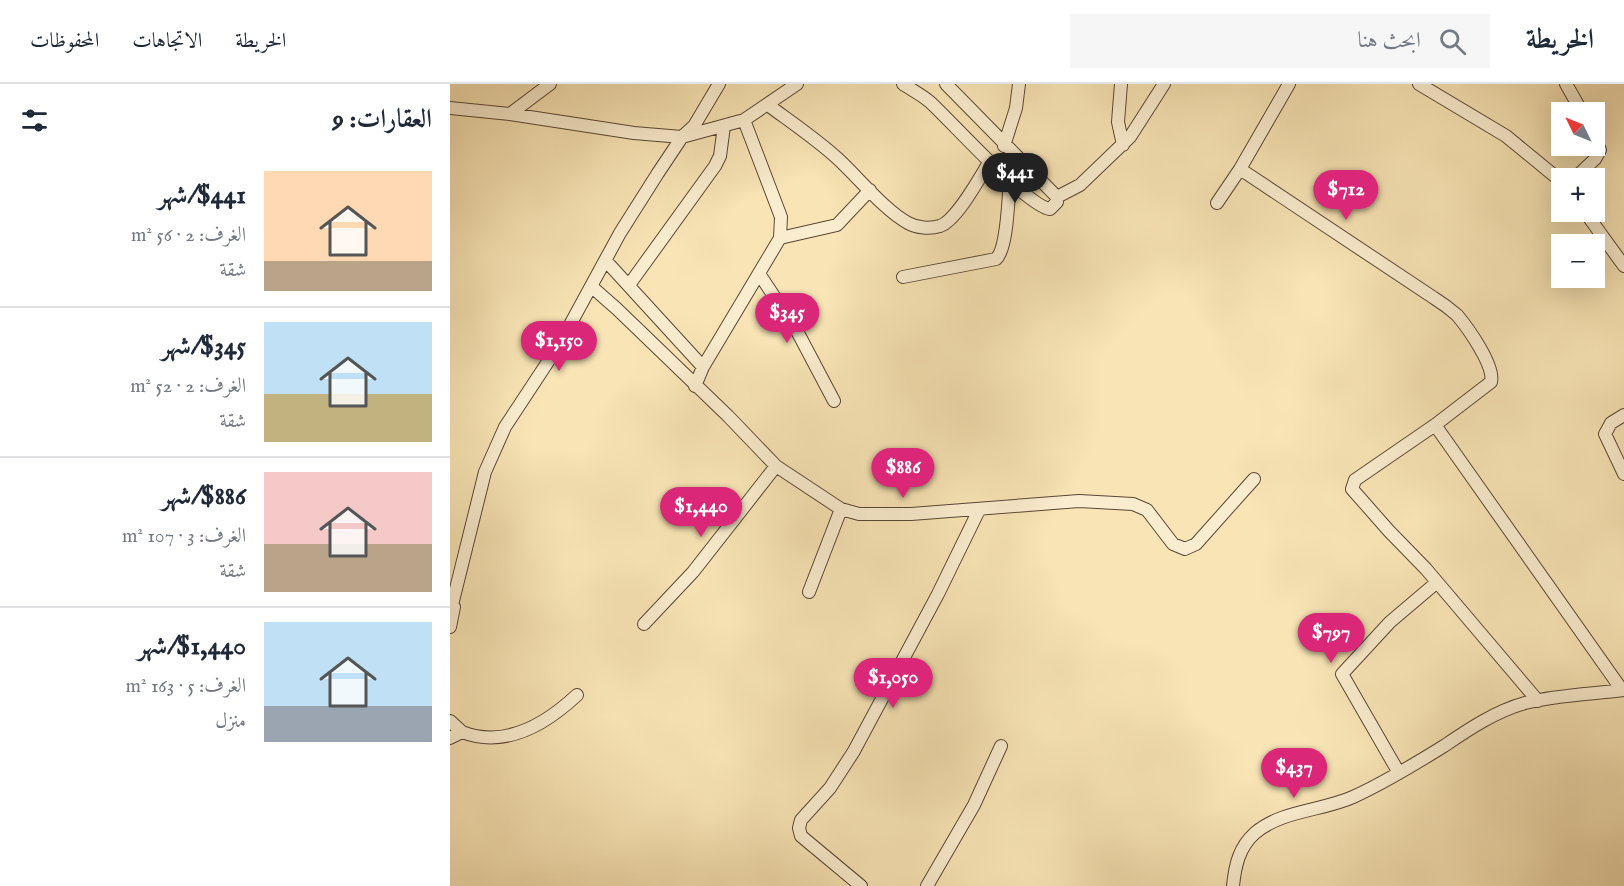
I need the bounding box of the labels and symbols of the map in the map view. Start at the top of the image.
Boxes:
north arrow [1551,102,1605,156]
pin: $441 [979,153,1051,204]
pin: $712 [1310,170,1382,221]
pin: $345 [751,293,823,344]
pin: $1,150 [510,321,608,372]
pin: $886 [867,448,939,499]
pin: $1,440 [652,487,750,538]
pin: $797 [1295,613,1367,664]
pin: $1,050 [844,658,942,709]
pin: $437 [1258,748,1330,799]

